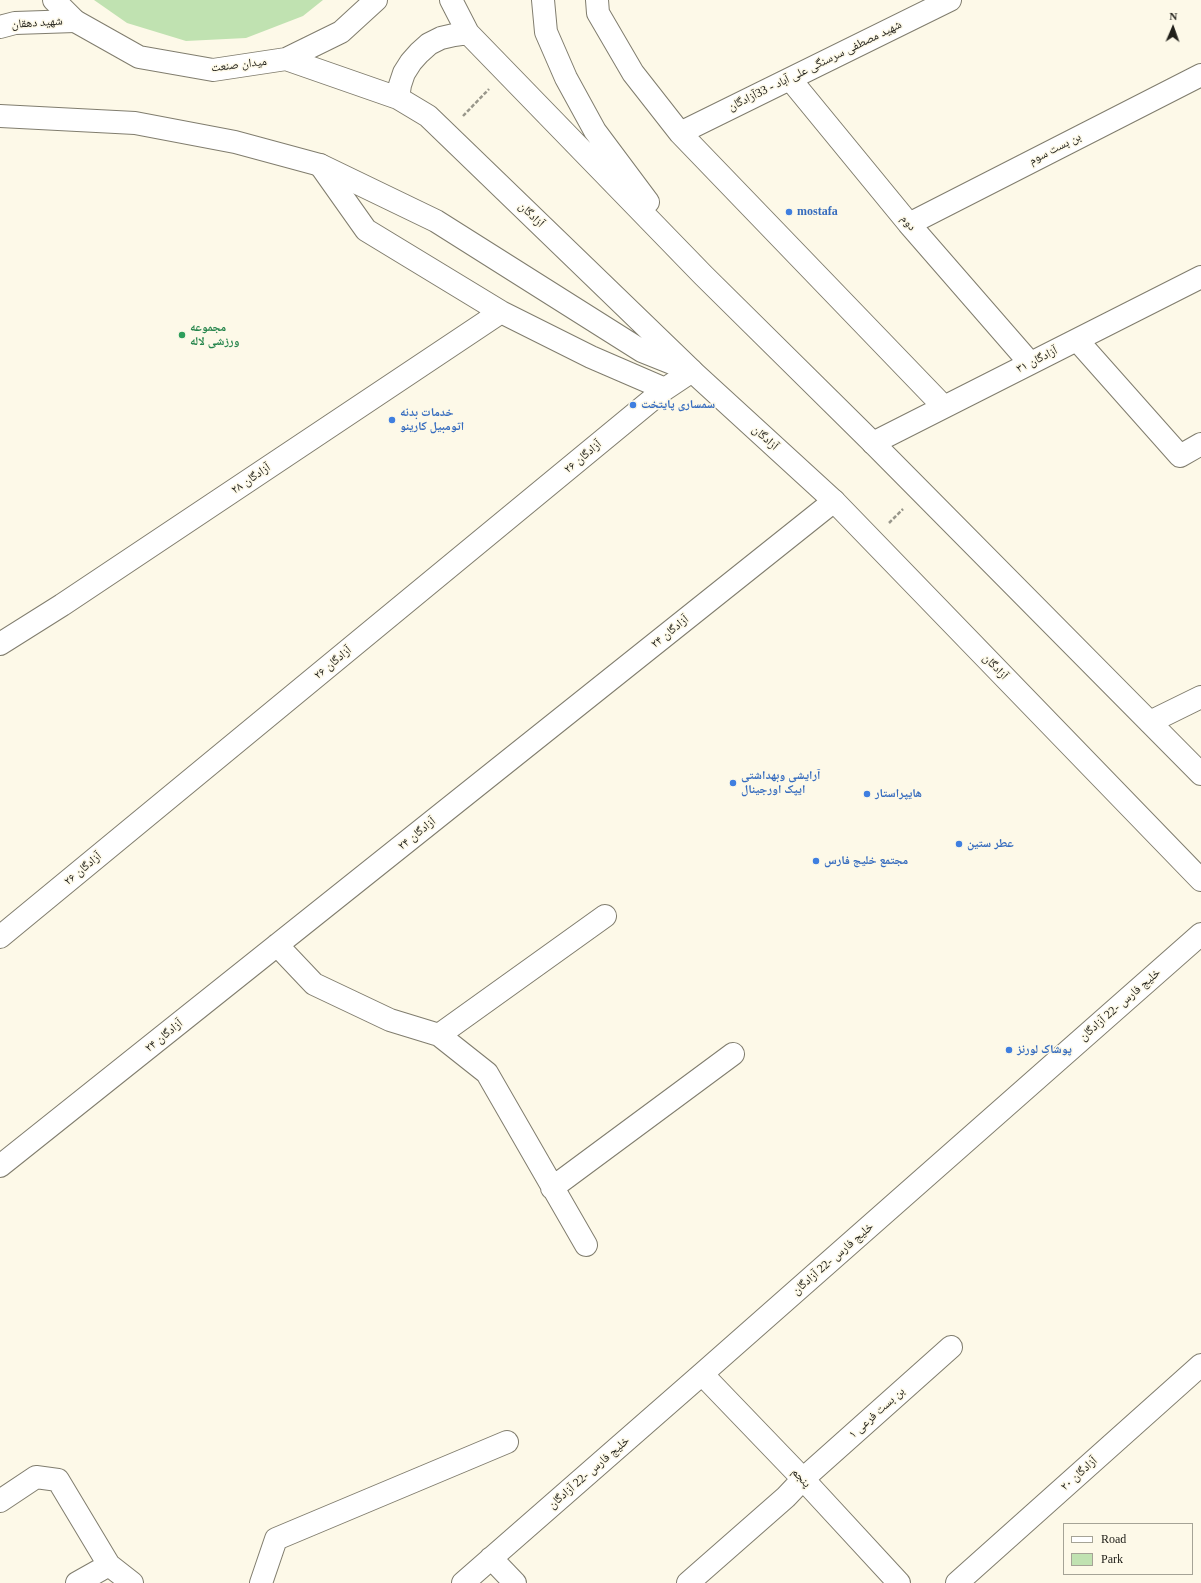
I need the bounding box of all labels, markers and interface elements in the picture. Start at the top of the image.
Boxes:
north arrow [1153,8,1193,48]
text: N [1169,10,1178,22]
street label: شهید دهقان [11,14,63,32]
street label: شهید مصطفی سرسنگی علی آباد - 33آزادگان [726,18,904,114]
street label: میدان صنعت [210,54,268,76]
street label: بن بست سوم [1026,130,1084,168]
street label: آزادگان [515,199,547,231]
place label: mostafa [797,205,838,219]
marker: mostafa [784,207,794,217]
street label: دوم [897,212,919,234]
place label: مجموعه ورزشی لاله [190,321,239,349]
marker: مجموعه ورزشی لاله [177,330,187,340]
street label: ۳۱ آزادگان [1014,344,1060,376]
place label: سمساری پایتخت [641,398,715,412]
marker: سمساری پایتخت [628,400,638,410]
place label: خدمات بدنه اتومبیل کارینو [400,406,464,434]
marker: خدمات بدنه اتومبیل کارینو [387,415,397,425]
street label: آزادگان [749,422,781,454]
street label: ۲۶ آزادگان [561,437,605,477]
street label: ۲۸ آزادگان [229,461,273,497]
street label: ۲۴ آزادگان [648,613,692,651]
street label: ۲۶ آزادگان [311,643,355,683]
street label: آزادگان [979,651,1011,683]
place label: آرایشی وبهداشتی ایپک اورجینال [741,769,820,797]
marker: آرایشی وبهداشتی ایپک اورجینال [728,778,738,788]
place label: هایپراستار [875,787,922,801]
marker: هایپراستار [862,789,872,799]
street label: ۲۴ آزادگان [395,815,439,853]
place label: عطر ستین [967,837,1014,851]
marker: عطر ستین [954,839,964,849]
street label: ۲۶ آزادگان [61,849,105,889]
place label: مجتمع خلیج فارس [824,854,908,868]
marker: مجتمع خلیج فارس [811,856,821,866]
street label: خلیج فارس -22 آزادگان [1076,966,1164,1044]
street label: ۲۴ آزادگان [142,1017,186,1055]
place label: پوشاک لورنز [1017,1043,1072,1057]
marker: پوشاک لورنز [1004,1045,1014,1055]
street label: خلیج فارس -22 آزادگان [789,1220,877,1298]
street label: بن بست فرعی ۱ [846,1384,908,1442]
street label: خلیج فارس -22 آزادگان [545,1434,633,1512]
street label: ۲۰ آزادگان [1058,1454,1100,1494]
street label: پنجم [788,1465,814,1491]
legend [1063,1523,1193,1575]
text: Road [1101,1532,1126,1546]
text: Park [1101,1552,1123,1566]

